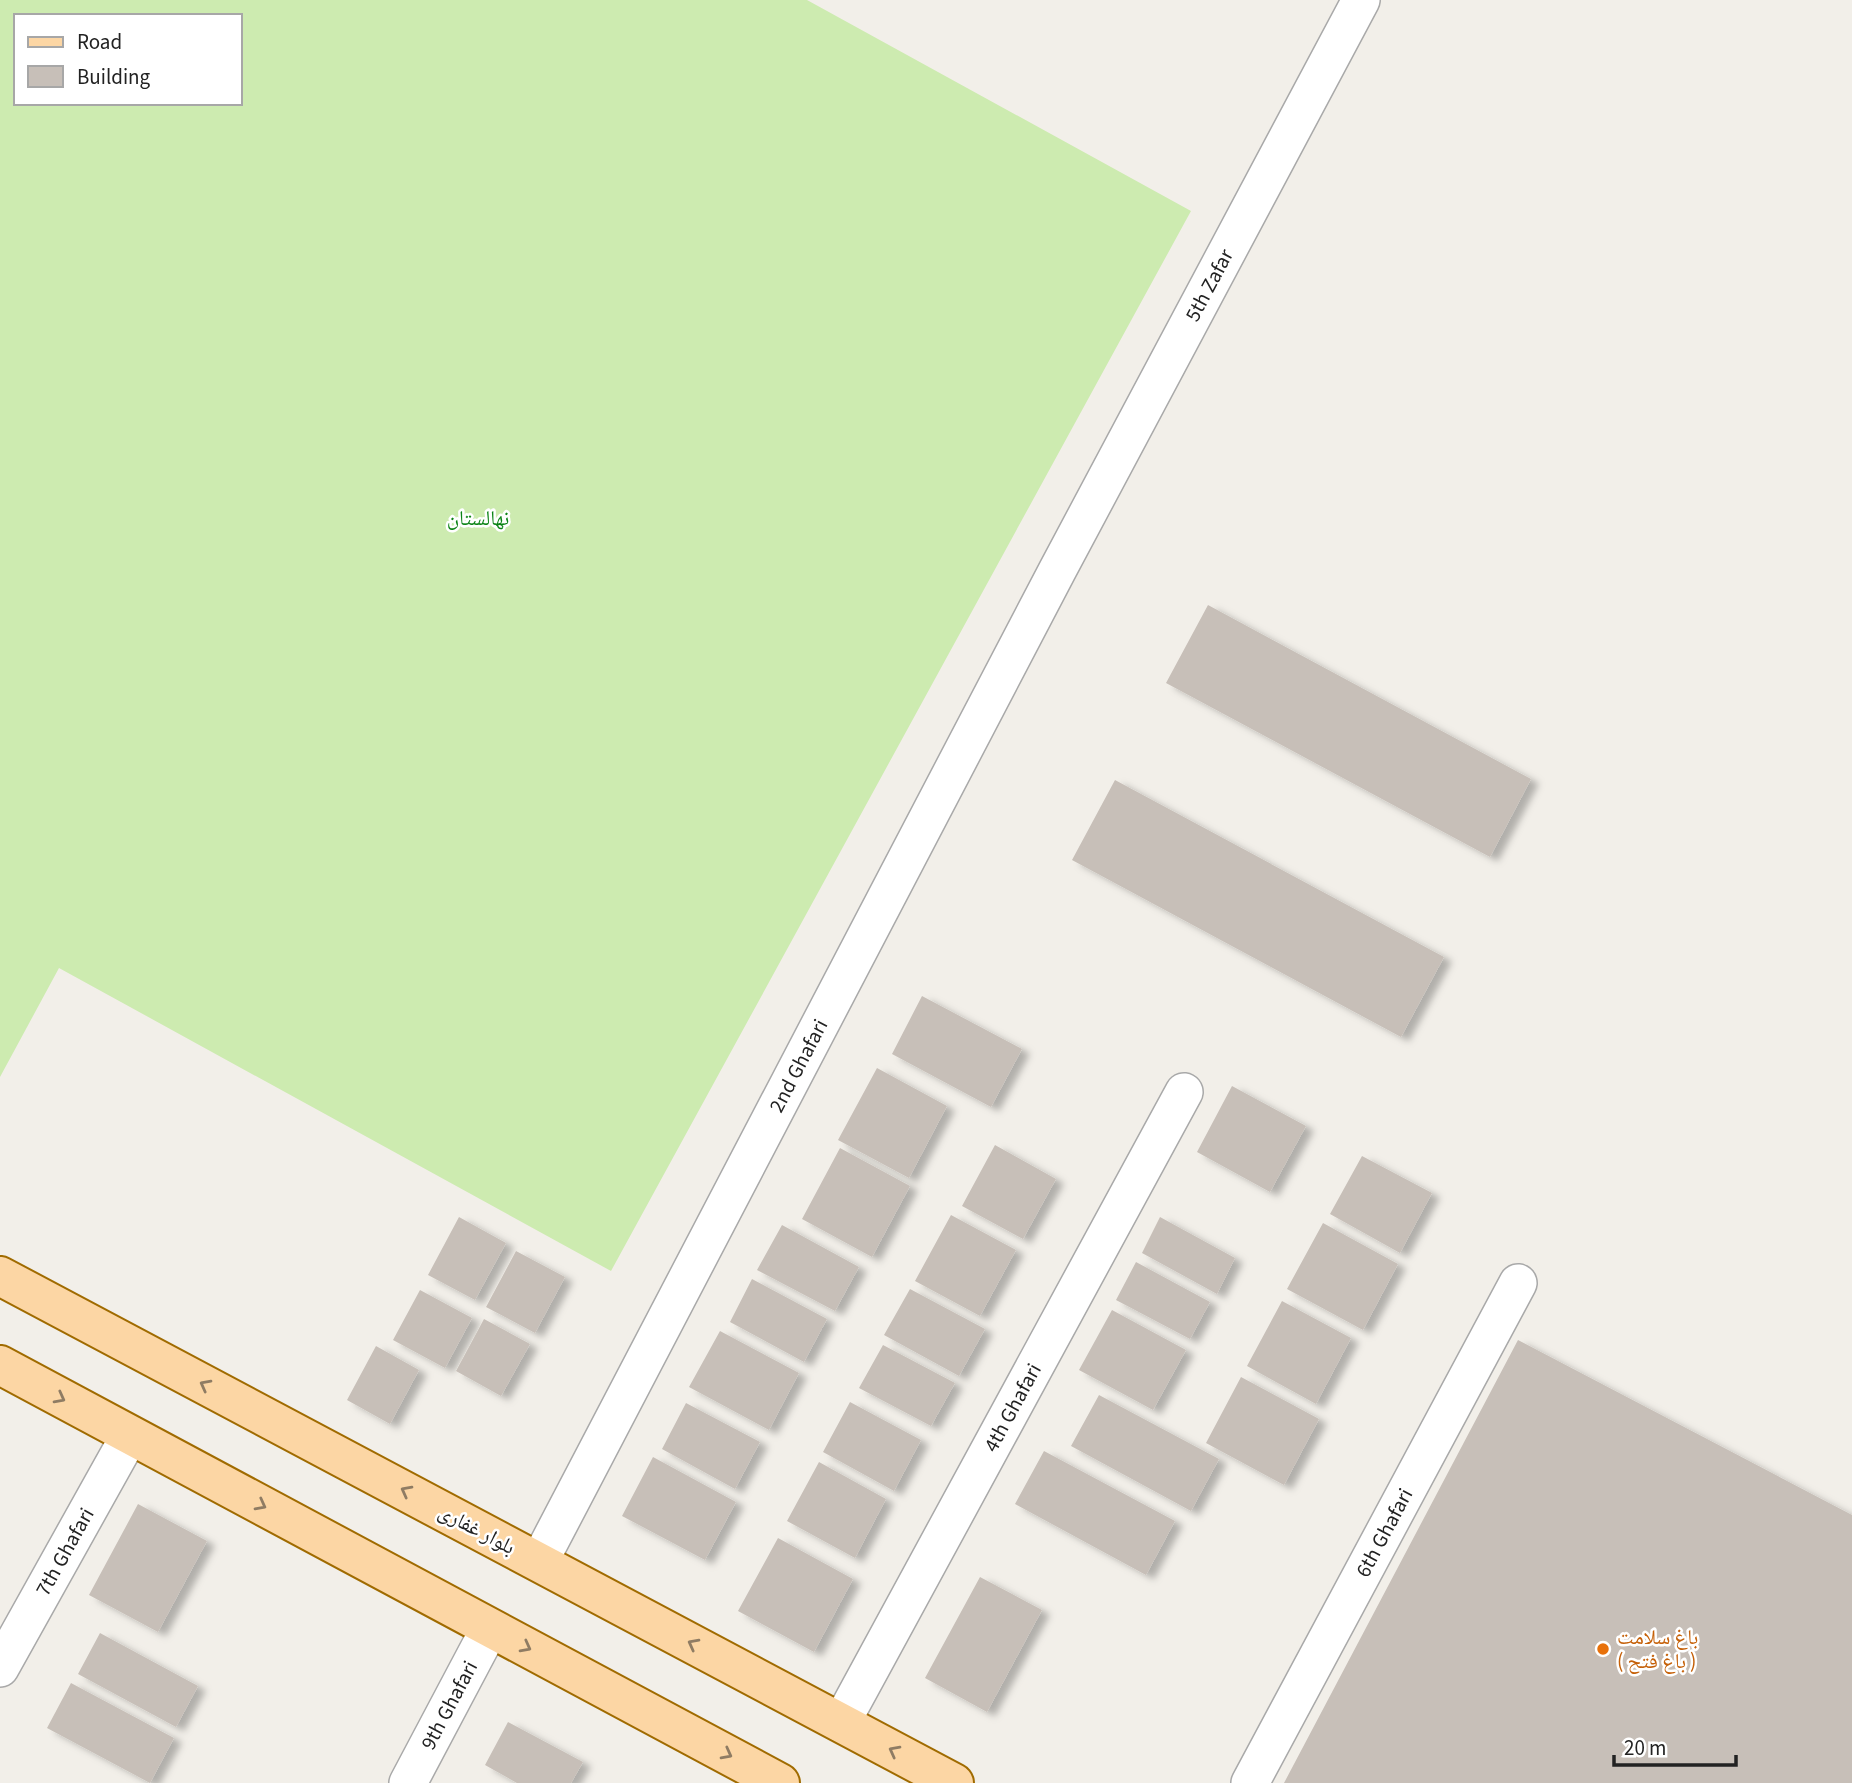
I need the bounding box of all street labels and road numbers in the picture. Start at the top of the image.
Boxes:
street label: 5th Zafar [1178,243,1241,327]
street label: 2nd Ghafari [762,1014,835,1118]
street label: 4th Ghafari [976,1358,1049,1457]
street label: 6th Ghafari [1348,1483,1420,1583]
street label: بلوار غفاری [433,1496,521,1562]
street label: 7th Ghafari [28,1502,102,1602]
street label: 9th Ghafari [413,1655,485,1755]

